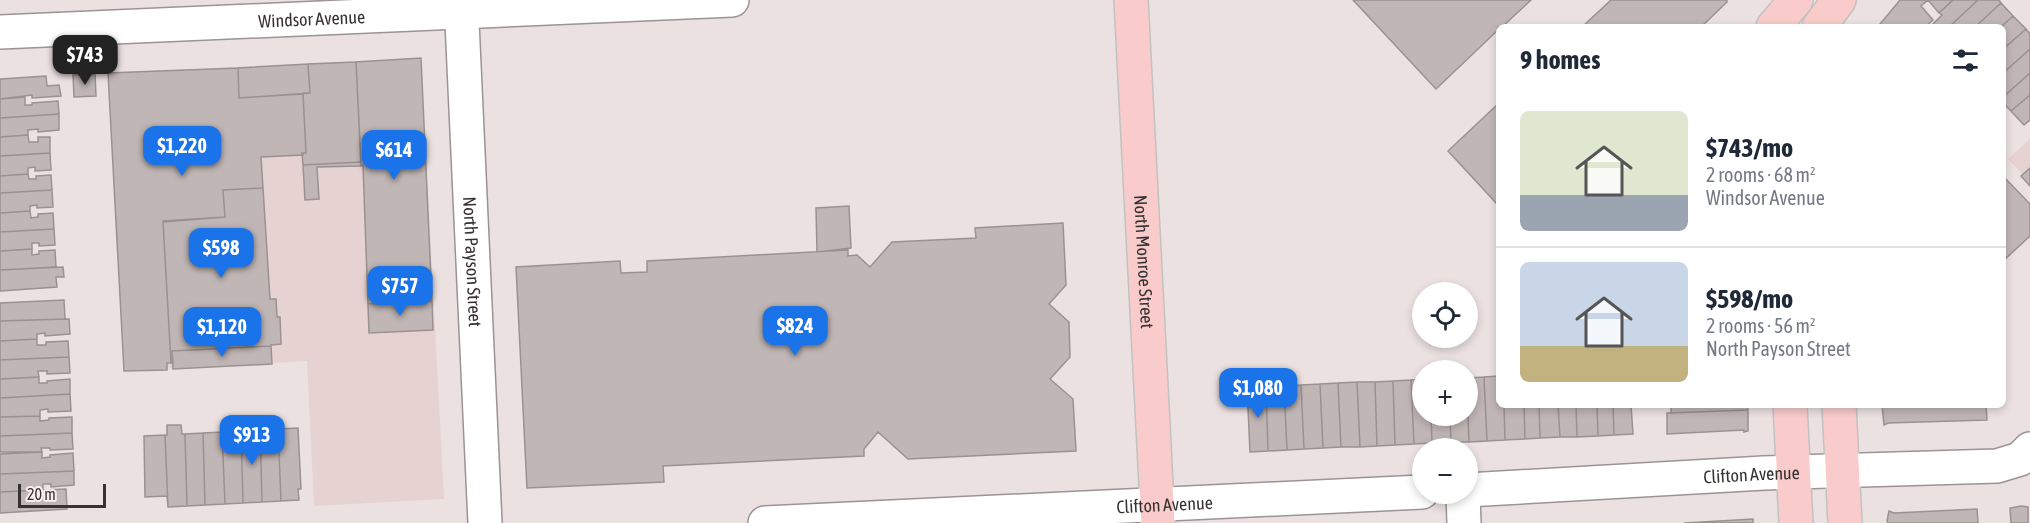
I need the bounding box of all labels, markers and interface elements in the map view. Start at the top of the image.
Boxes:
street label: Windsor Avenue [258,6,366,31]
pin: $743 [49,35,121,86]
text: $743 [67,43,103,66]
icon: filters [1949,44,1982,77]
text: 9 homes [1520,45,1600,75]
pin: $1,220 [133,126,231,177]
pin: $614 [358,130,430,181]
text: $743/mo [1706,133,1793,163]
text: $1,220 [157,134,207,157]
icon: home [1568,135,1640,207]
text: $614 [376,138,412,161]
text: 2 rooms · 68 m² [1706,163,1816,186]
text: Windsor Avenue [1706,186,1825,209]
street label: North Monroe Street [1131,194,1158,329]
street label: North Payson Street [460,196,486,327]
pin: $598 [185,228,257,279]
text: $598 [203,236,239,259]
pin: $757 [364,266,436,317]
text: $757 [382,274,418,297]
map controls [1412,282,1478,504]
button: locate [1412,282,1478,348]
text: $598/mo [1706,284,1793,314]
icon: home [1568,286,1640,358]
pin: $824 [759,306,831,357]
pin: $1,120 [173,307,271,358]
text: $824 [777,314,813,337]
text: 2 rooms · 56 m² [1706,314,1816,337]
text: $1,120 [197,315,247,338]
text: North Payson Street [1706,337,1851,360]
button: + [1412,360,1478,426]
pin: $1,080 [1209,368,1307,419]
text: $1,080 [1233,376,1283,399]
pin: $913 [216,415,288,466]
text: $913 [234,423,270,446]
button: − [1412,438,1478,504]
street label: Clifton Avenue [1703,461,1800,487]
scale bar [18,481,106,508]
text: 20 m [27,485,56,503]
street label: Clifton Avenue [1116,491,1213,517]

